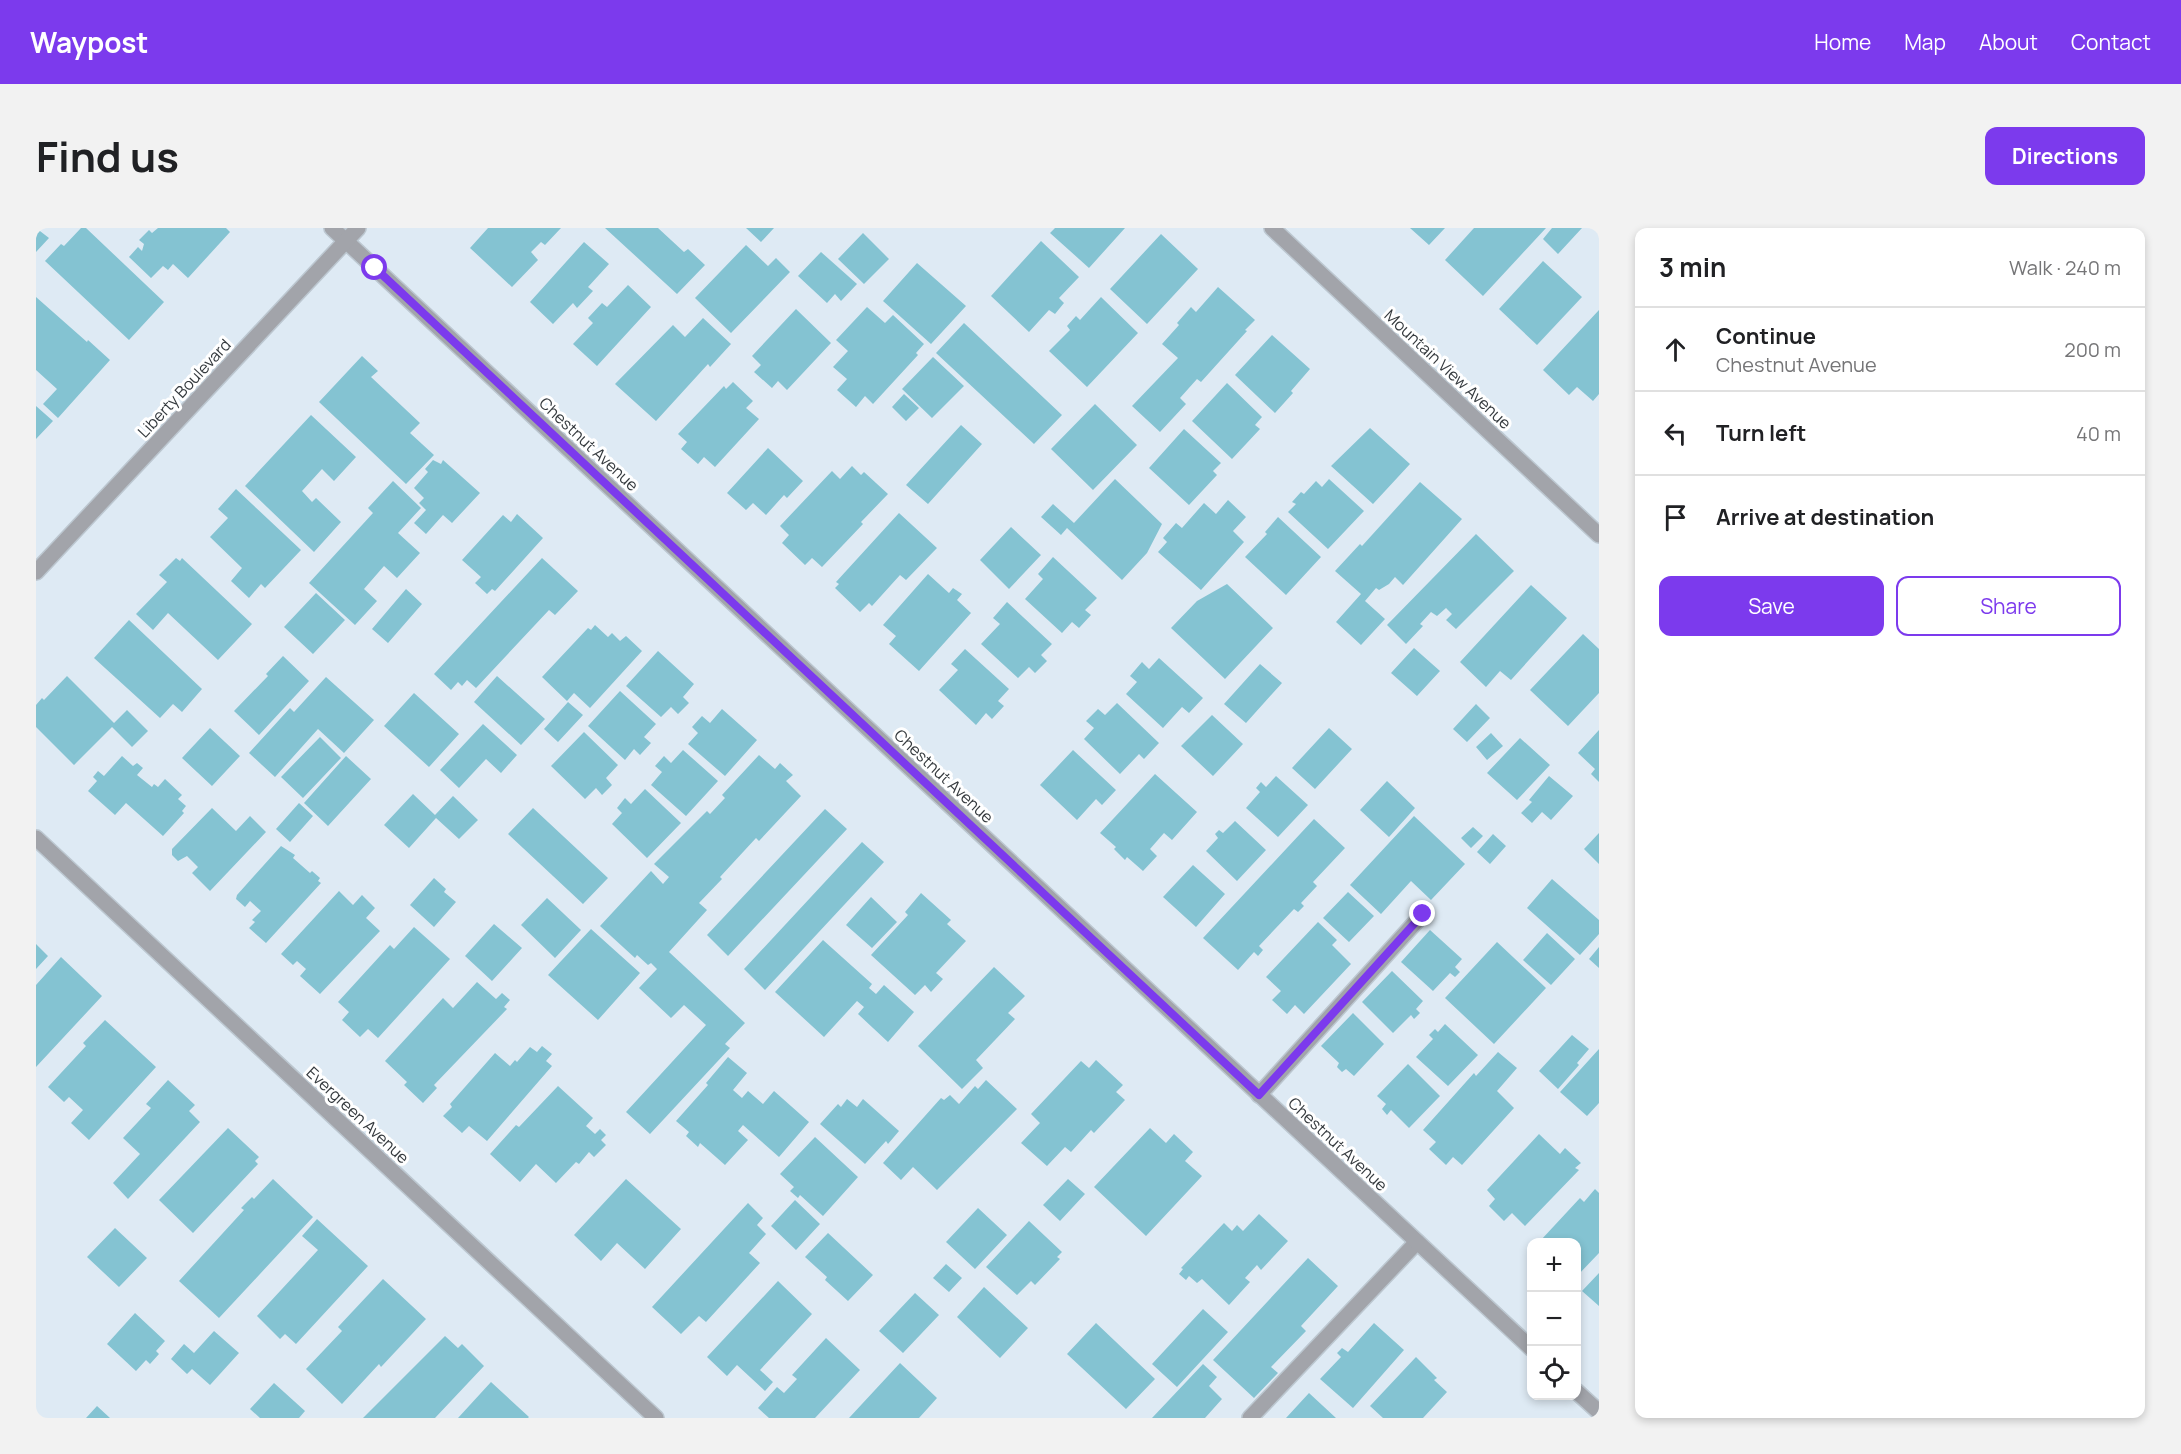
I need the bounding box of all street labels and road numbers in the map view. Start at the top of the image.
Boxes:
street label: Mountain View Avenue [1380,304,1516,434]
street label: Liberty Boulevard [132,334,236,442]
street label: Chestnut Avenue [535,392,643,496]
street label: Chestnut Avenue [890,724,998,828]
street label: Evergreen Avenue [302,1062,414,1168]
street label: Chestnut Avenue [1284,1092,1392,1196]

